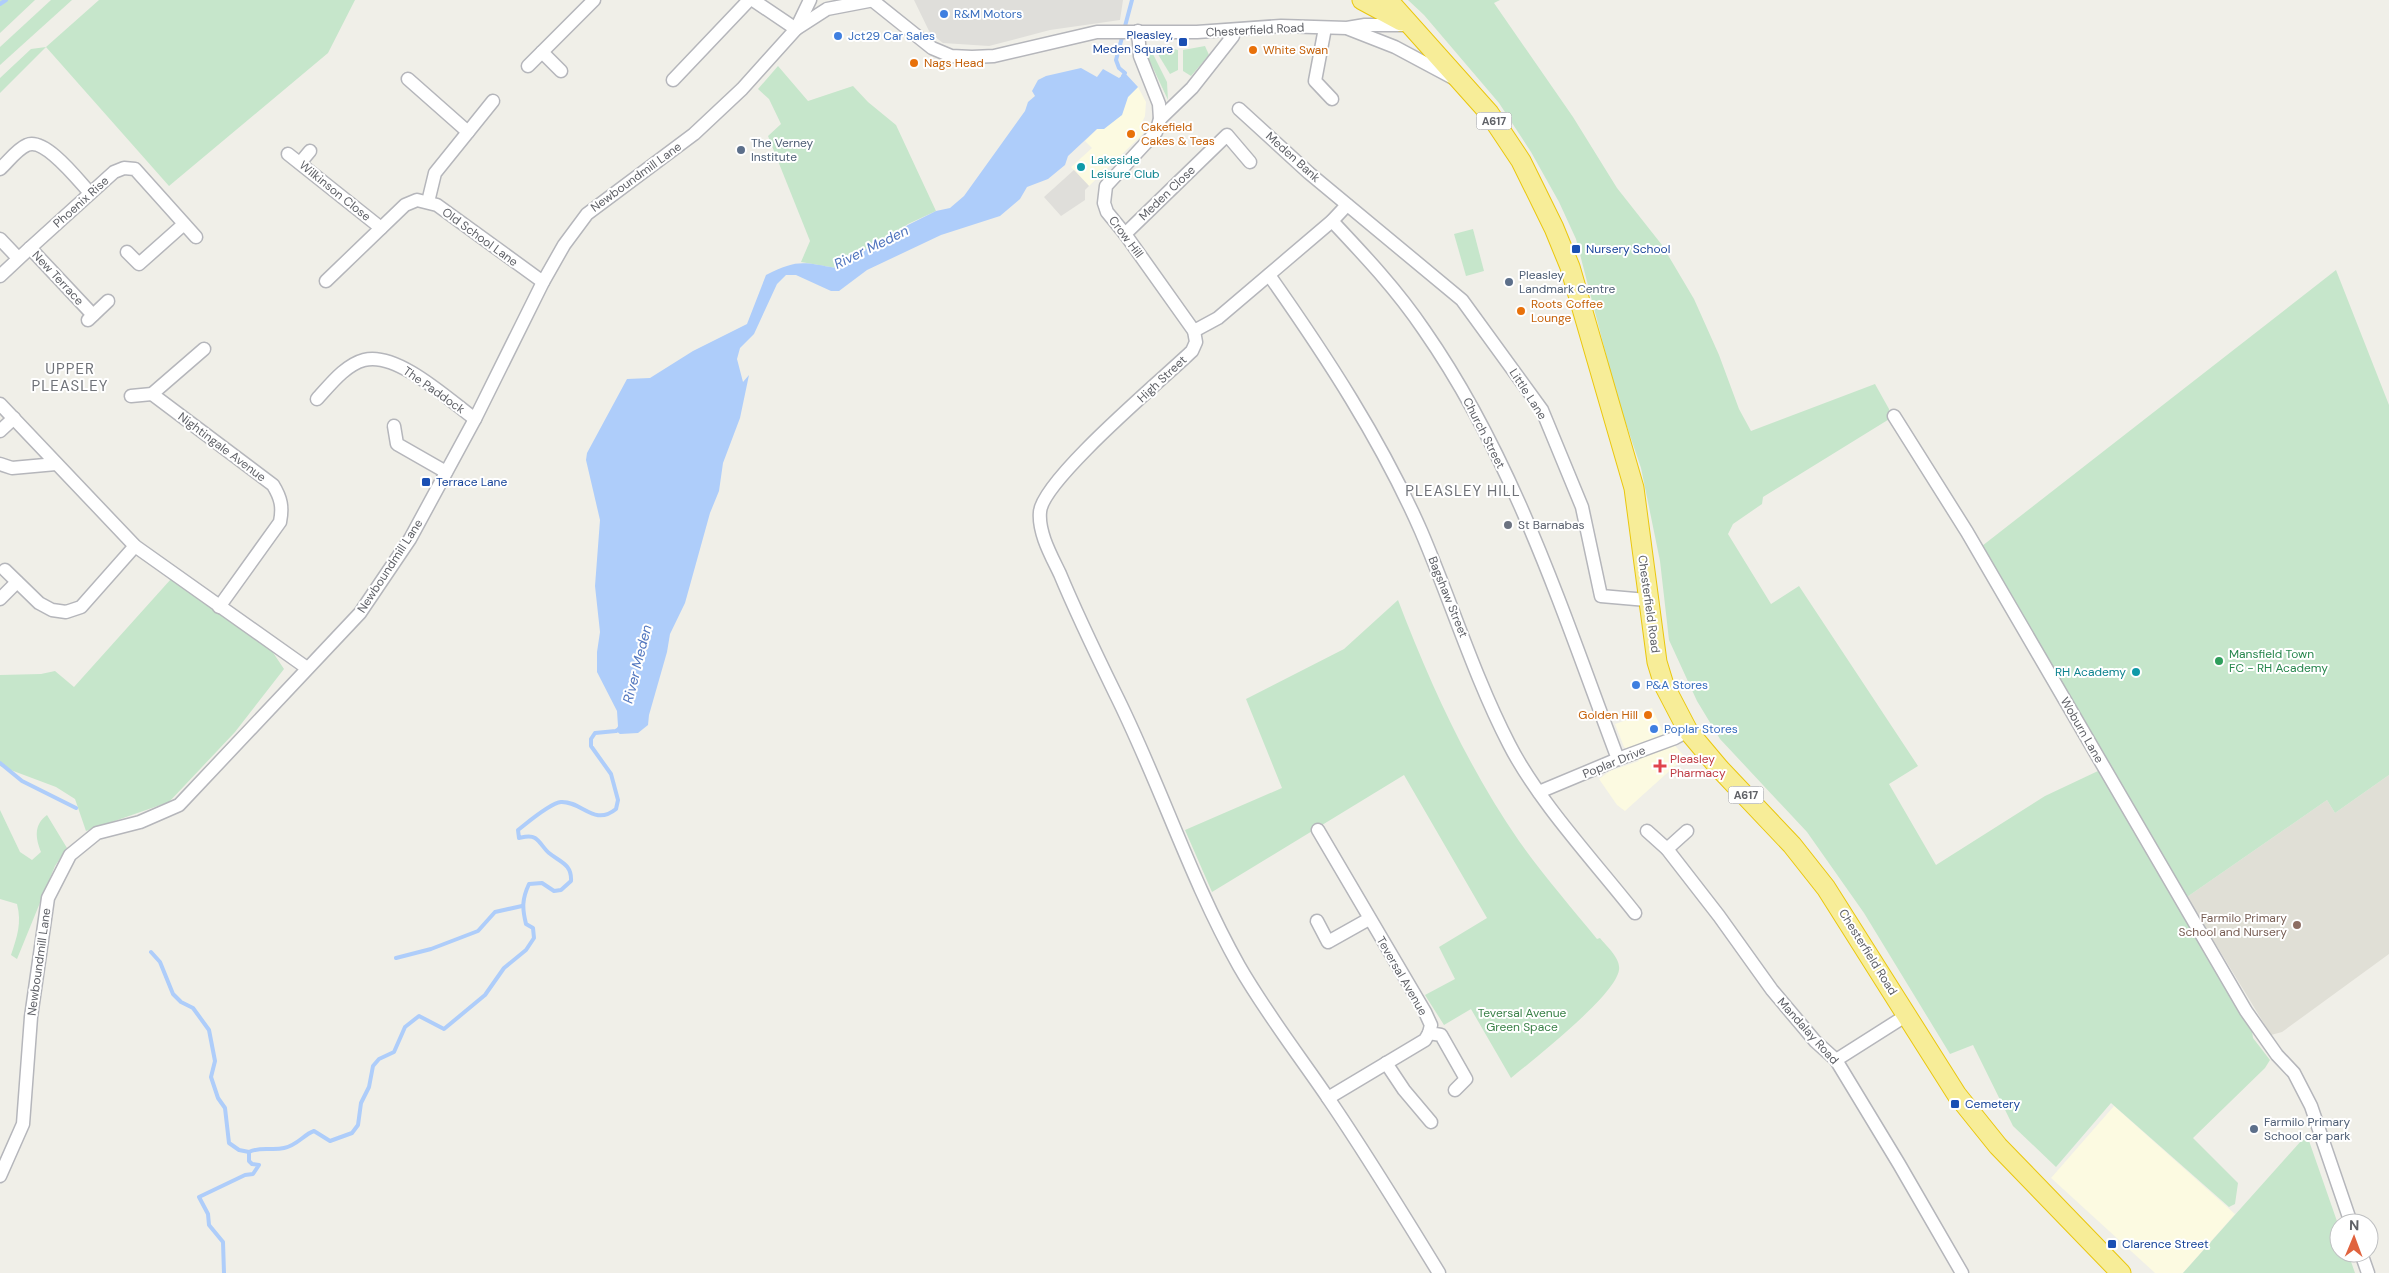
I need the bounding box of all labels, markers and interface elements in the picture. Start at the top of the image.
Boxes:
place label: R&M Motors [954,6,1022,22]
marker: R&M Motors [938,8,950,20]
street label: Chesterfield Road [1205,19,1305,41]
place label: Pleasley, Meden Square [1093,27,1173,57]
place label: Jct29 Car Sales [848,28,935,44]
marker: Jct29 Car Sales [832,30,844,42]
marker: Pleasley, Meden Square [1177,36,1189,48]
place label: White Swan [1263,42,1328,58]
marker: White Swan [1247,44,1259,56]
place label: Nags Head [924,55,984,71]
marker: Nags Head [908,57,920,69]
road number: A617 [1476,112,1512,130]
place label: Cakefield Cakes & Teas [1141,119,1215,149]
marker: Cakefield Cakes & Teas [1125,128,1137,140]
street label: Meden Bank [1262,128,1324,186]
place label: The Verney Institute [751,135,814,165]
street label: Newboundmill Lane [587,139,685,215]
marker: The Verney Institute [735,144,747,156]
place label: Lakeside Leisure Club [1091,152,1160,182]
street label: Wilkinson Close [296,157,374,225]
marker: Lakeside Leisure Club [1075,161,1087,173]
street label: Meden Close [1135,162,1199,224]
street label: Phoenix Rise [50,173,112,231]
street label: Old School Lane [439,204,521,270]
street label: Crow Hill [1105,213,1147,261]
water label: River Meden [831,221,911,273]
place label: Nursery School [1586,241,1670,257]
marker: Nursery School [1570,243,1582,255]
street label: New Terrace [29,247,87,309]
place label: Pleasley Landmark Centre [1519,267,1615,297]
marker: Pleasley Landmark Centre [1503,276,1515,288]
place label: Roots Coffee Lounge [1531,296,1603,326]
marker: Roots Coffee Lounge [1515,305,1527,317]
street label: High Street [1134,352,1190,406]
district label: UPPER PLEASLEY [32,359,108,396]
street label: The Paddock [400,363,468,417]
street label: Little Lane [1506,365,1551,423]
street label: Church Street [1459,395,1509,471]
street label: Nightingale Avenue [175,409,269,485]
place label: Terrace Lane [436,474,507,490]
marker: Terrace Lane [420,476,432,488]
district label: PLEASLEY HILL [1405,481,1521,501]
street label: Newboundmill Lane [354,516,426,616]
place label: St Barnabas [1518,517,1585,533]
marker: St Barnabas [1502,519,1514,531]
street label: Bagshaw Street [1424,554,1472,640]
street label: Chesterfield Road [1634,554,1664,654]
water label: River Meden [619,623,655,705]
place label: Mansfield Town FC - RH Academy [2229,646,2328,676]
marker: Mansfield Town FC - RH Academy [2213,655,2225,667]
place label: RH Academy [2055,664,2126,680]
marker: RH Academy [2130,666,2142,678]
place label: P&A Stores [1646,677,1708,693]
marker: P&A Stores [1630,679,1642,691]
street label: Woburn Lane [2057,694,2107,766]
place label: Golden Hill [1578,707,1638,723]
marker: Golden Hill [1642,709,1654,721]
place label: Poplar Stores [1664,721,1738,737]
marker: Poplar Stores [1648,723,1660,735]
street label: Poplar Drive [1580,742,1648,782]
place label: Pleasley Pharmacy [1670,751,1726,781]
marker: Pleasley Pharmacy [1654,760,1666,772]
road number: A617 [1728,786,1764,804]
street label: Chesterfield Road [1835,906,1901,998]
street label: Newboundmill Lane [24,907,55,1017]
place label: Farmilo Primary School and Nursery [2178,910,2287,940]
marker: Farmilo Primary School and Nursery [2291,919,2303,931]
street label: Teversal Avenue [1373,934,1431,1019]
street label: Mandalay Road [1774,994,1842,1068]
park label: Teversal Avenue Green Space [1478,1005,1567,1035]
place label: Cemetery [1965,1096,2021,1112]
marker: Cemetery [1949,1098,1961,1110]
place label: Farmilo Primary School car park [2264,1114,2350,1144]
marker: Farmilo Primary School car park [2248,1123,2260,1135]
north arrow [2329,1213,2379,1263]
text: N [2349,1216,2359,1234]
place label: Clarence Street [2122,1236,2209,1252]
marker: Clarence Street [2106,1238,2118,1250]

